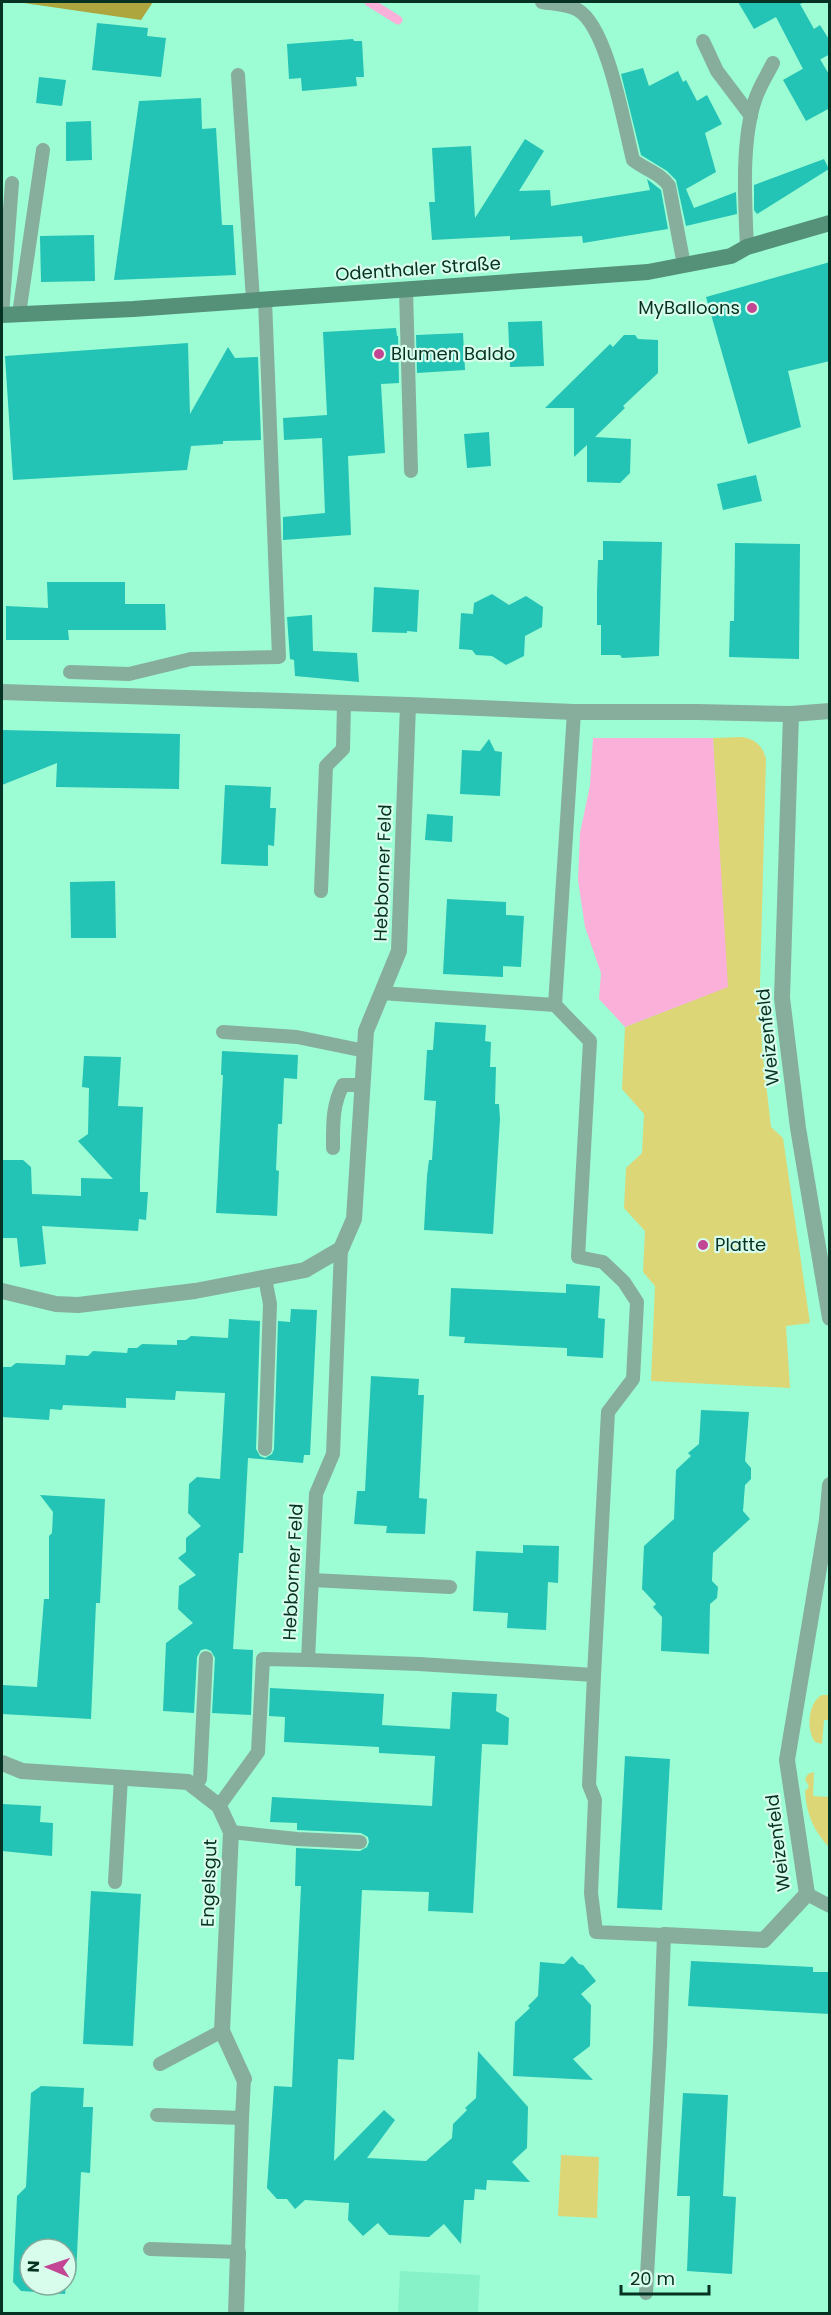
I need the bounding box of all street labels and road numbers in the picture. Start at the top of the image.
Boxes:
street label: Odenthaler Straße [334,250,502,287]
street label: Hebborner Feld [368,804,397,942]
street label: Weizenfeld [750,987,785,1087]
street label: Hebborner Feld [276,1503,309,1641]
street label: Weizenfeld [759,1793,796,1893]
street label: Engelsgut [194,1838,223,1927]

